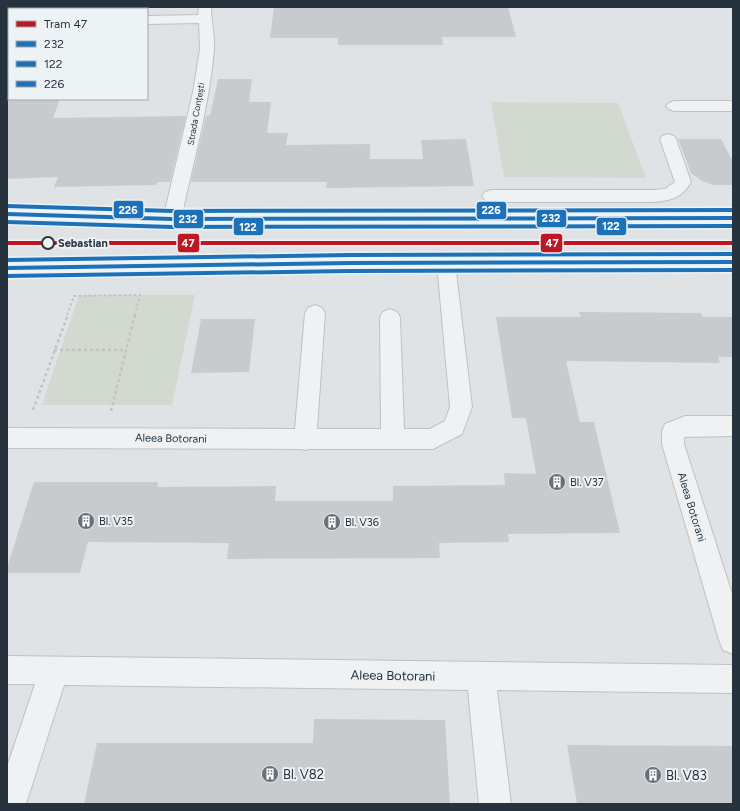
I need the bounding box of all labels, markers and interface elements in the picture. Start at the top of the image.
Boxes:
legend [8,8,148,100]
text: Tram 47 [44,17,88,31]
text: 232 [44,37,64,51]
text: 122 [44,57,62,71]
text: 226 [44,77,64,91]
street label: Strada Conțești [185,82,206,146]
line badge: 226 [113,200,144,219]
line badge: 226 [476,201,507,220]
text: 226 [118,204,138,217]
text: 226 [481,204,501,217]
line badge: 232 [173,209,204,229]
line badge: 232 [536,209,567,228]
text: 232 [542,212,560,225]
text: 232 [179,213,197,226]
line badge: 122 [233,217,264,236]
line badge: 122 [596,217,627,236]
text: 122 [602,220,620,233]
text: 122 [239,221,257,234]
line badge: 47 [177,233,200,253]
line badge: 47 [540,233,563,253]
marker: Sebastian [41,236,55,250]
place label: Sebastian [58,237,108,250]
text: 47 [181,237,195,250]
text: 47 [545,237,559,250]
street label: Aleea Botorani [135,431,207,446]
street label: Aleea Botorani [675,471,708,543]
building icon: Bl. V37 [547,472,567,492]
place label: Bl. V37 [570,476,604,489]
building icon: Bl. V35 [76,511,96,531]
building icon: Bl. V36 [322,512,342,532]
place label: Bl. V35 [99,515,133,528]
place label: Bl. V36 [345,516,379,529]
street label: Aleea Botorani [350,667,436,684]
building icon: Bl. V82 [260,764,280,784]
building icon: Bl. V83 [643,765,663,785]
place label: Bl. V82 [283,767,324,782]
place label: Bl. V83 [666,768,707,783]

